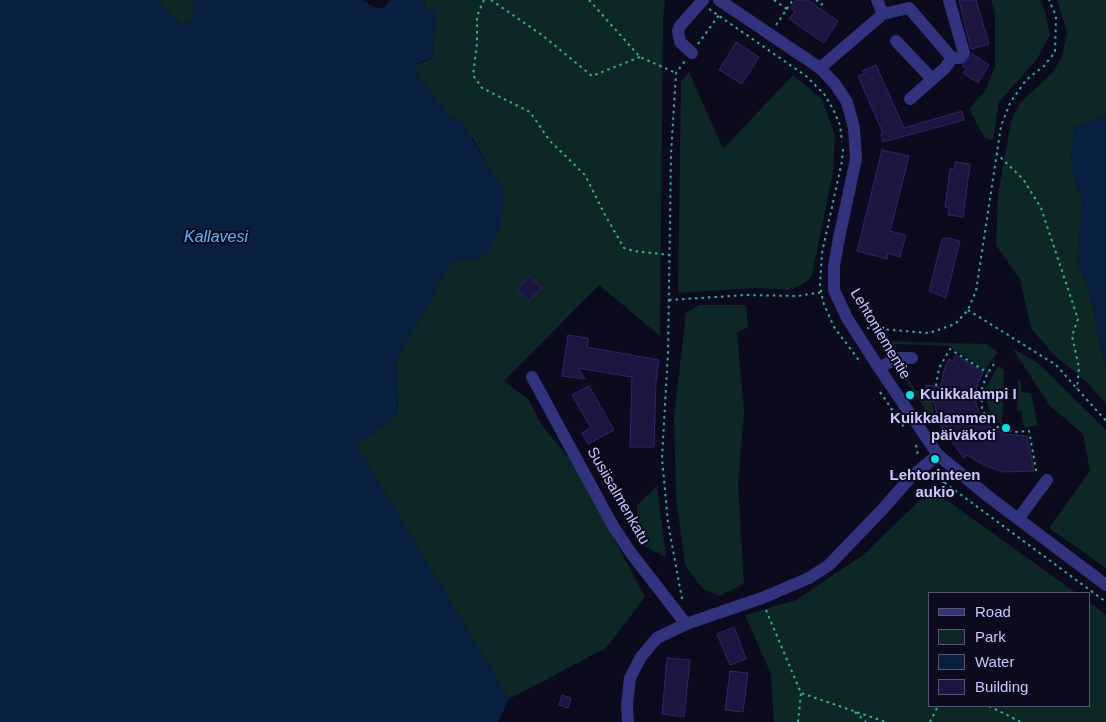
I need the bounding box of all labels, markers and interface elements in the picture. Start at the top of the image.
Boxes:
water label: Kallavesi [184,228,248,248]
street label: Lehtoniementie [846,285,914,383]
place label: Kuikkalampi I [920,386,1017,404]
marker: Kuikkalampi I [904,389,916,401]
place label: Kuikkalammen päiväkoti [890,410,996,445]
marker: Kuikkalammen päiväkoti [1000,422,1012,434]
street label: Susiisalmenkatu [583,444,653,548]
marker: Lehtorinteen aukio [929,453,941,465]
place label: Lehtorinteen aukio [890,467,980,502]
legend [928,592,1091,707]
text: Road [975,603,1011,620]
text: Park [975,628,1006,645]
text: Water [975,653,1014,670]
text: Building [975,678,1028,695]

